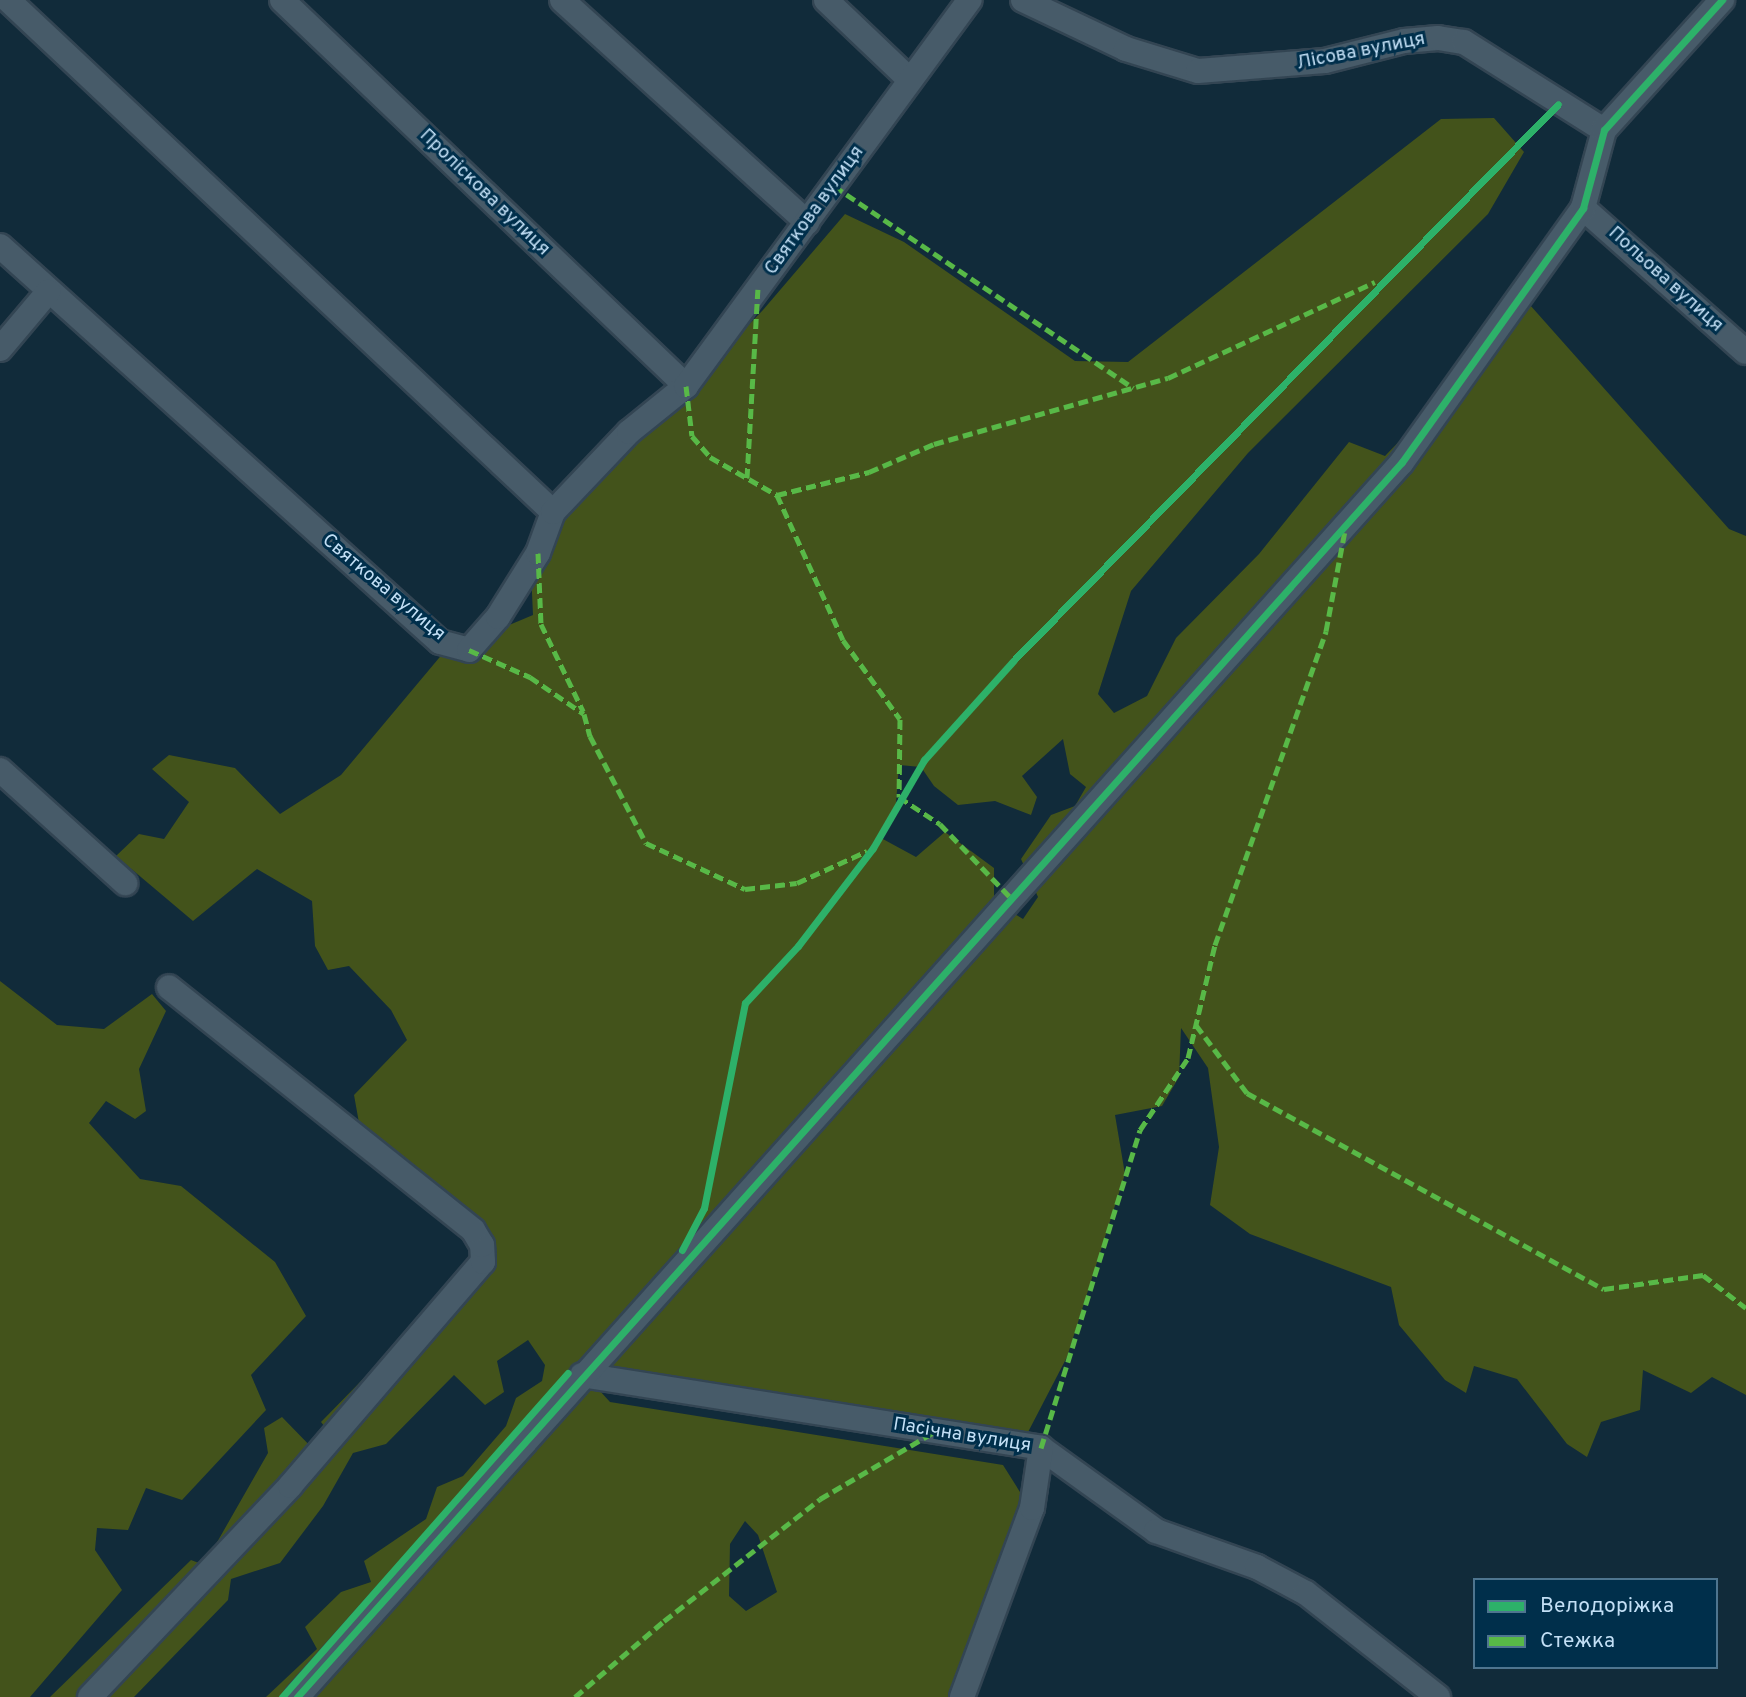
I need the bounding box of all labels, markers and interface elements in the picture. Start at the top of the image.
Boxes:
street label: Лісова вулиця [1295,28,1427,76]
street label: Проліскова вулиця [414,125,554,261]
street label: Святкова вулиця [761,142,869,280]
street label: Польова вулиця [1603,222,1727,338]
street label: Святкова вулиця [317,530,449,646]
street label: Пасічна вулиця [891,1414,1033,1458]
legend [1473,1578,1718,1669]
text: Велодоріжка [1540,1593,1674,1620]
text: Стежка [1540,1628,1615,1655]

